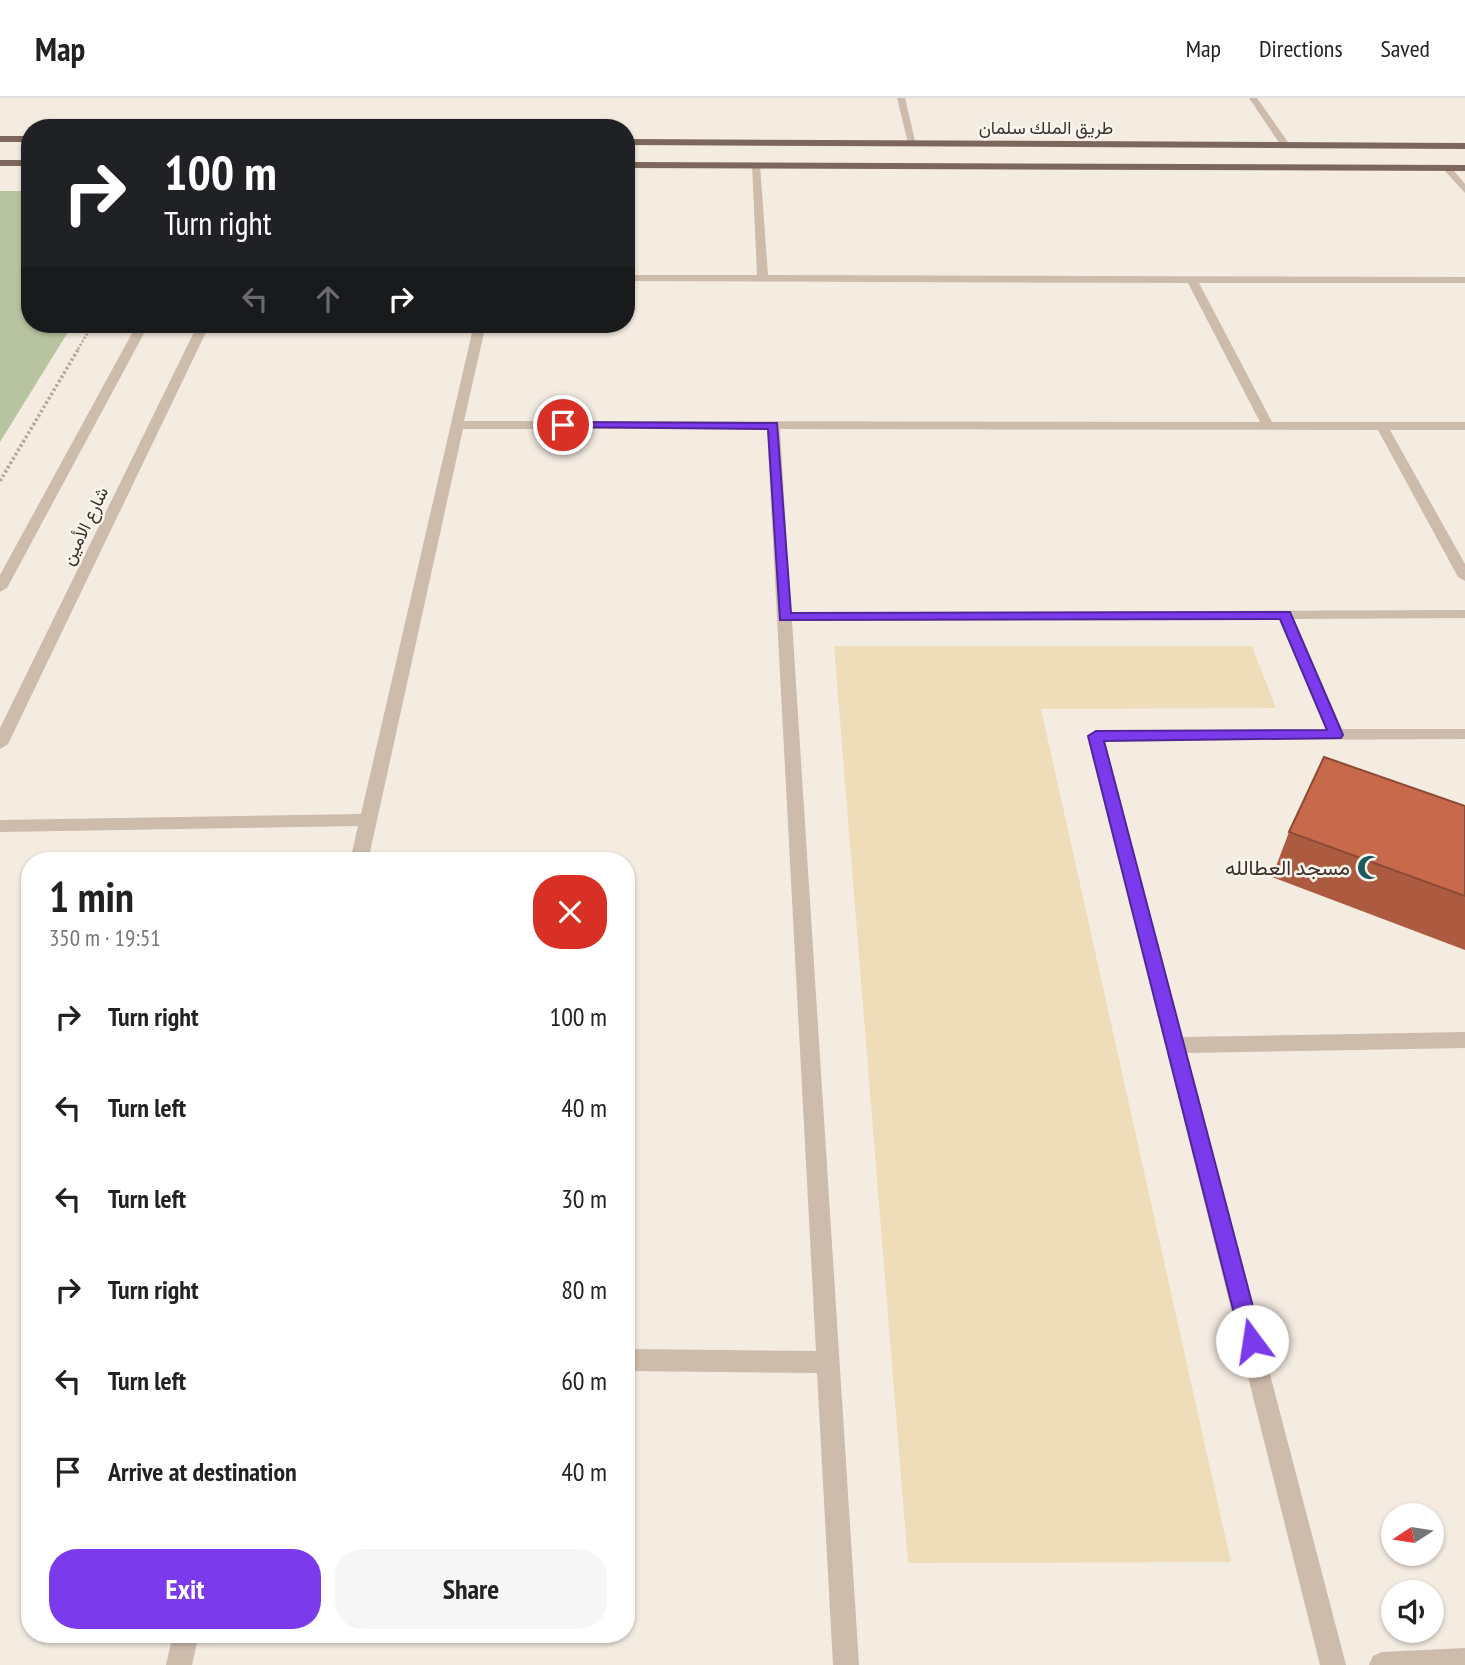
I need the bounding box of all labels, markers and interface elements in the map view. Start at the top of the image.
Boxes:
text: Map [35,27,85,70]
text: Map [1186,33,1221,64]
text: Directions [1259,33,1343,64]
text: Saved [1381,33,1430,64]
street label: طريق الملك سلمان [979,116,1113,139]
text: 100 m [164,140,277,204]
icon: right [49,147,140,238]
text: Turn right [164,202,272,244]
icon: left [236,280,274,318]
icon: ahead [309,280,347,318]
icon: right [382,280,420,318]
pin [533,395,593,455]
icon: arrive [544,406,582,444]
street label: شارع الأمين [56,483,114,569]
place label: مسجد العطالله [1225,854,1350,881]
mosque icon: مسجد العطالله [1356,854,1384,882]
text: 1 min [49,869,134,924]
button: close [533,875,607,949]
text: 350 m · 19:51 [49,923,161,952]
icon: right [49,998,87,1036]
text: Turn right [108,1000,199,1033]
text: 100 m [549,1000,607,1033]
icon: left [49,1089,87,1127]
text: Turn left [108,1091,186,1124]
text: 40 m [561,1091,607,1124]
icon: left [49,1180,87,1218]
text: Turn left [108,1182,186,1215]
text: 30 m [561,1182,607,1215]
icon: right [49,1271,87,1309]
text: Turn right [108,1273,199,1306]
text: 80 m [561,1273,607,1306]
position arrow [1215,1304,1289,1378]
icon: left [49,1362,87,1400]
text: Turn left [108,1364,186,1397]
text: 60 m [561,1364,607,1397]
icon: arrive [49,1453,87,1491]
text: Arrive at destination [108,1455,297,1488]
text: 40 m [561,1455,607,1488]
north arrow [1381,1503,1444,1566]
map controls [1381,1503,1444,1643]
button: Exit [49,1549,321,1629]
button: Share [335,1549,607,1629]
button: sound [1381,1580,1444,1643]

